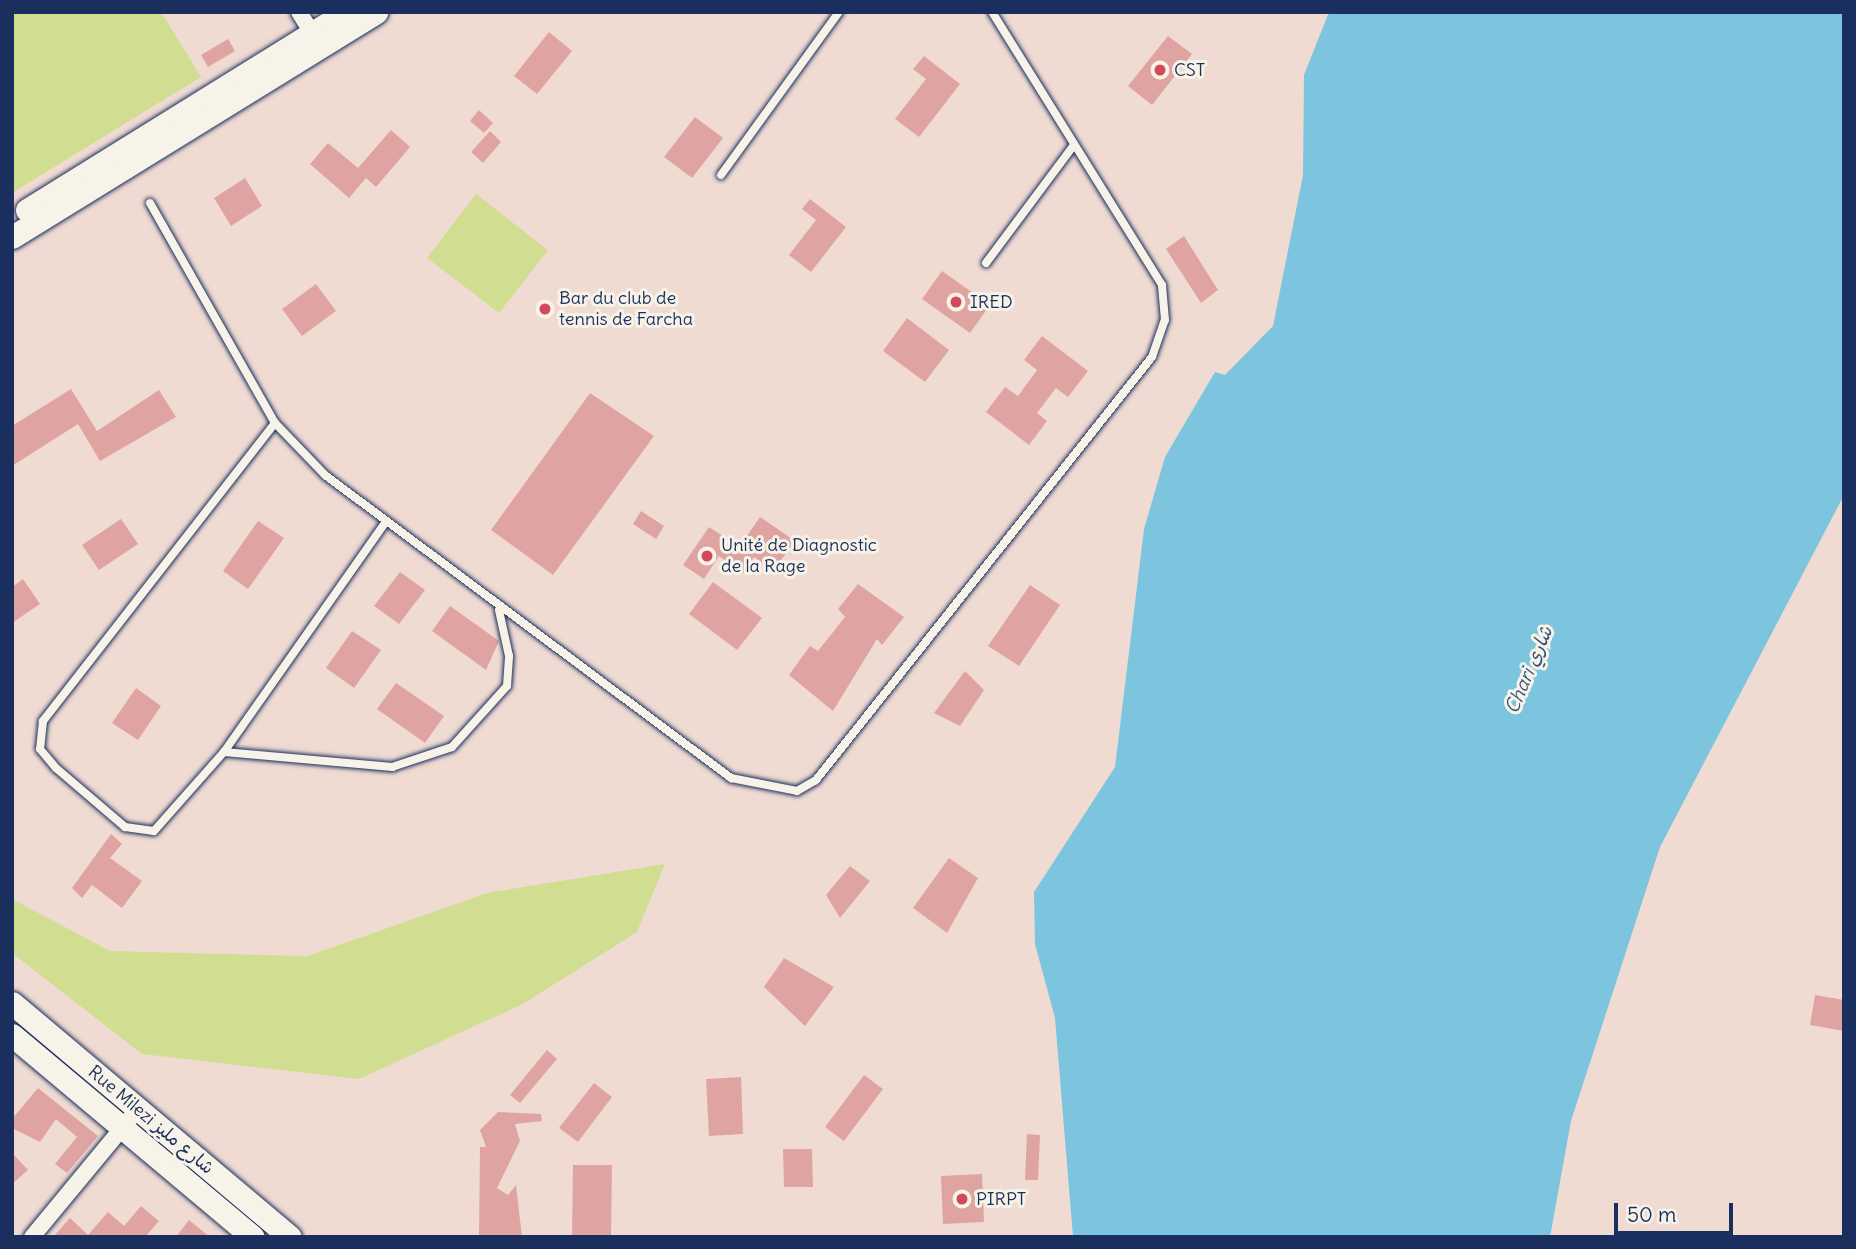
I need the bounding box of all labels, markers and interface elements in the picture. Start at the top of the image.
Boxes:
place label: CST [1174,59,1205,81]
marker: CST [1152,62,1168,78]
place label: Bar du club de tennis de Farcha [559,288,693,330]
place label: IRED [970,291,1013,313]
marker: IRED [948,294,964,310]
marker: Bar du club de tennis de Farcha [537,301,553,317]
place label: Unité de Diagnostic de la Rage [721,535,877,578]
marker: Unité de Diagnostic de la Rage [699,548,715,564]
water label: Chari شاري [1500,623,1558,717]
street label: Rue Milezi شارع مليز [84,1061,218,1179]
place label: PIRPT [976,1188,1026,1210]
scale bar [1618,1190,1737,1234]
marker: PIRPT [954,1191,970,1207]
text: 50 m [1627,1201,1676,1228]

